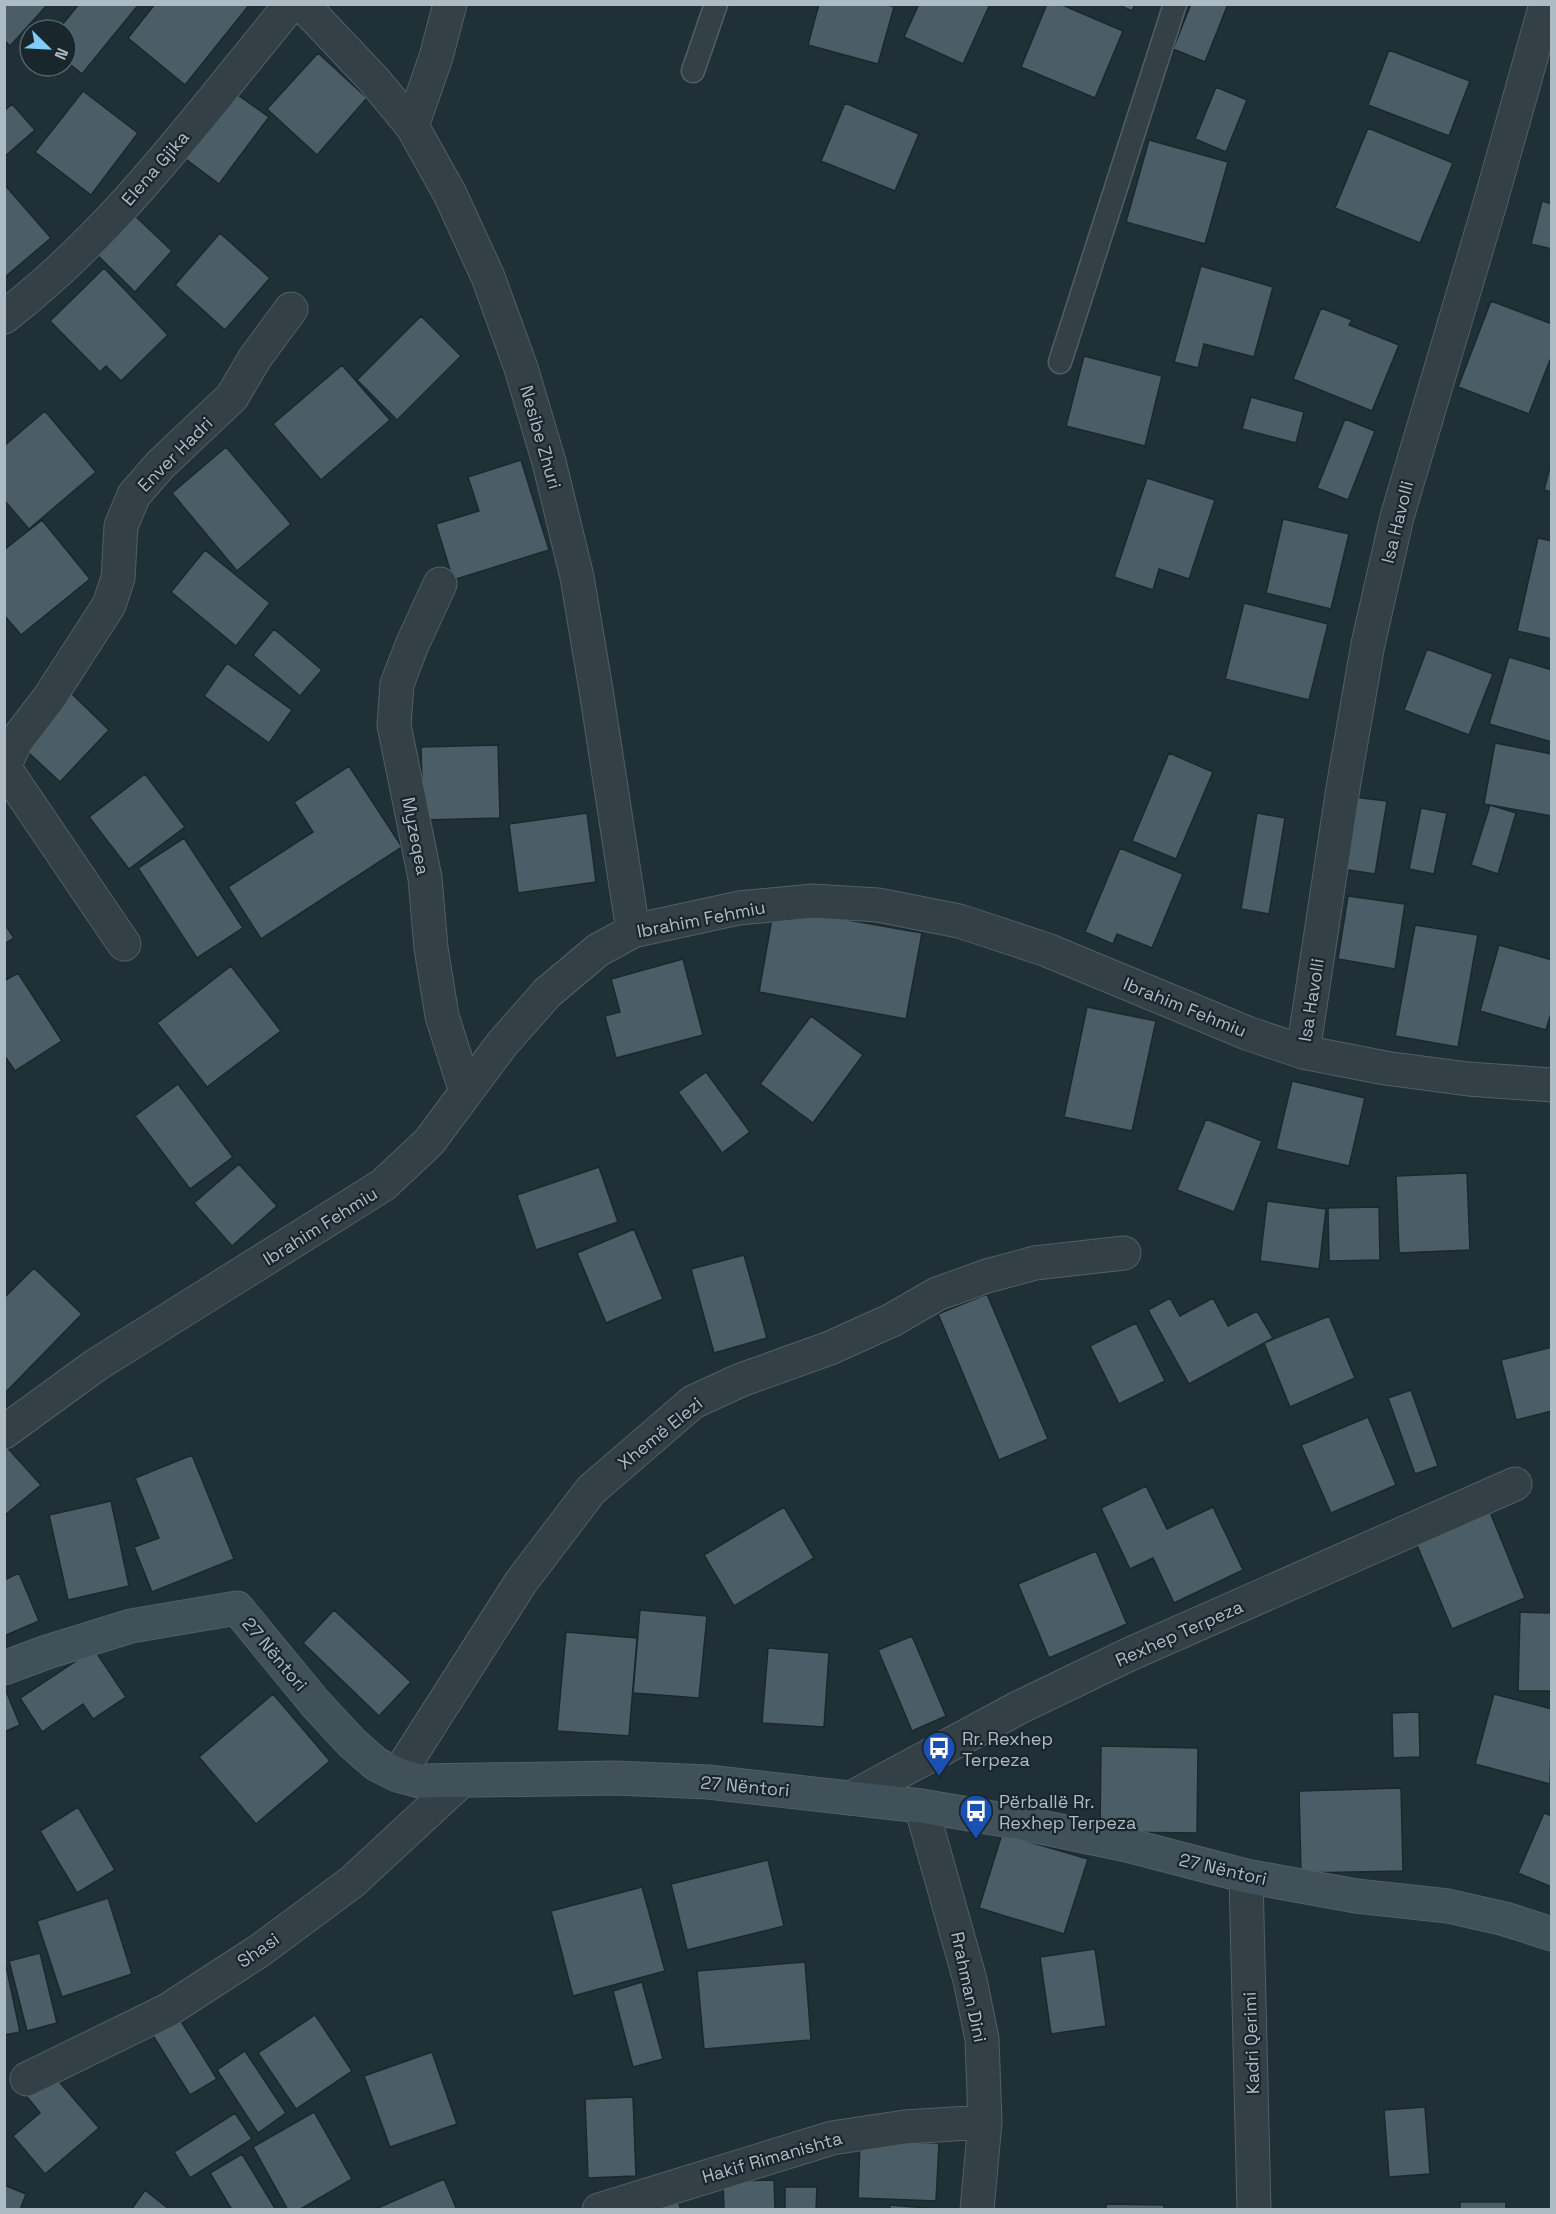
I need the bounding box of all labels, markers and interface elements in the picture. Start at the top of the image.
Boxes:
north arrow [18,18,78,78]
text: N [49,45,73,63]
street label: Elena Gjika [116,126,194,210]
street label: Nesibe Zhuri [515,382,567,492]
street label: Enver Hadri [133,412,217,496]
street label: Isa Havolli [1376,478,1418,566]
street label: Myzeqea [397,795,435,877]
street label: Ibrahim Fehmiu [635,895,767,943]
street label: Isa Havolli [1293,957,1329,1043]
street label: Ibrahim Fehmiu [1120,972,1250,1042]
street label: Ibrahim Fehmiu [259,1182,381,1270]
street label: Xhemë Elezi [613,1392,707,1474]
street label: Rexhep Terpeza [1112,1595,1246,1671]
street label: 27 Nëntori [238,1612,312,1696]
place label: Rr. Rexhep Terpeza [962,1727,1053,1771]
bus stop icon: Rr. Rexhep Terpeza [921,1730,957,1777]
street label: 27 Nëntori [700,1771,790,1801]
place label: Përballë Rr. Rexhep Terpeza [999,1790,1136,1834]
bus stop icon: Përballë Rr. Rexhep Terpeza [958,1793,994,1840]
street label: 27 Nëntori [1177,1848,1269,1890]
street label: Shasi [232,1927,284,1973]
street label: Rrahman Dini [946,1930,992,2044]
street label: Kadri Qerimi [1238,1991,1264,2095]
street label: Hakif Rimanishta [699,2126,845,2188]

